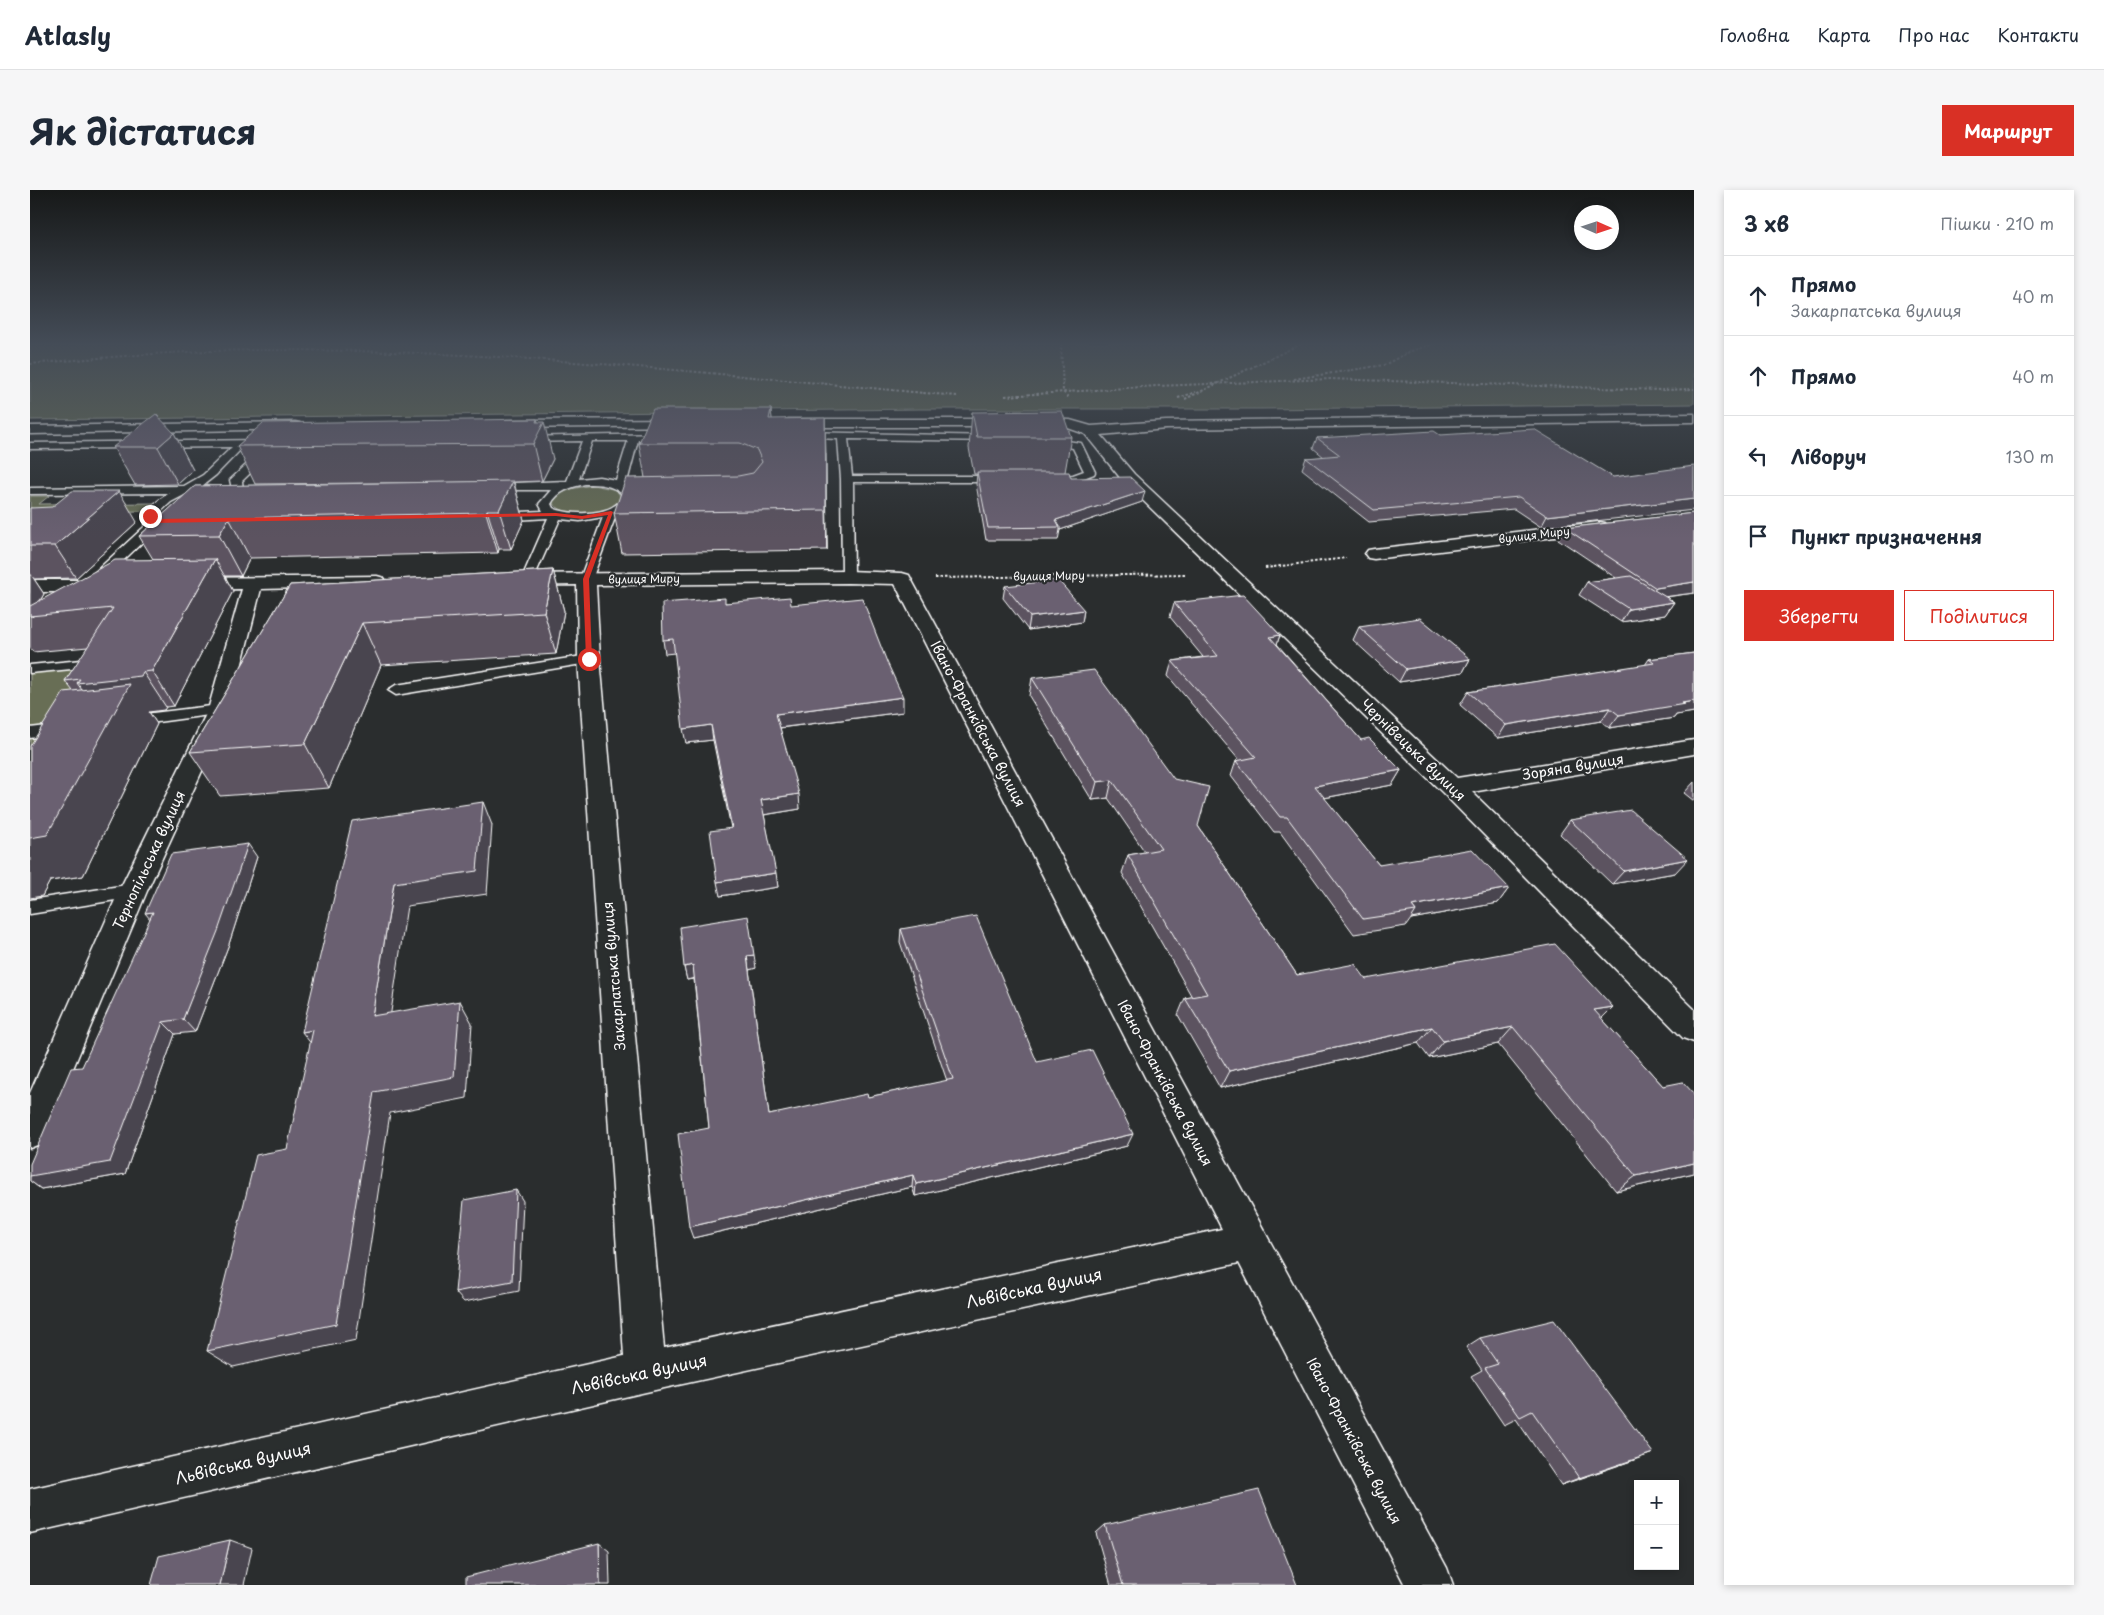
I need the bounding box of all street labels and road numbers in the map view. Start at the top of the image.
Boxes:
street label: вулиця Миру [1497,522,1571,547]
street label: вулиця Миру [1013,566,1085,585]
street label: вулиця Миру [608,569,680,588]
street label: Івано-Франківська вулиця [926,637,1031,811]
street label: Чернівецька вулиця [1356,694,1471,806]
street label: Зоряна вулиця [1521,748,1625,785]
street label: Тернопільська вулиця [107,787,190,933]
street label: Закарпатська вулиця [597,901,630,1051]
street label: Івано-Франківська вулиця [1113,996,1218,1170]
street label: Львівська вулиця [963,1261,1104,1313]
street label: Львівська вулиця [568,1347,709,1399]
street label: Івано-Франківська вулиця [1302,1354,1407,1528]
street label: Львівська вулиця [173,1435,313,1489]

